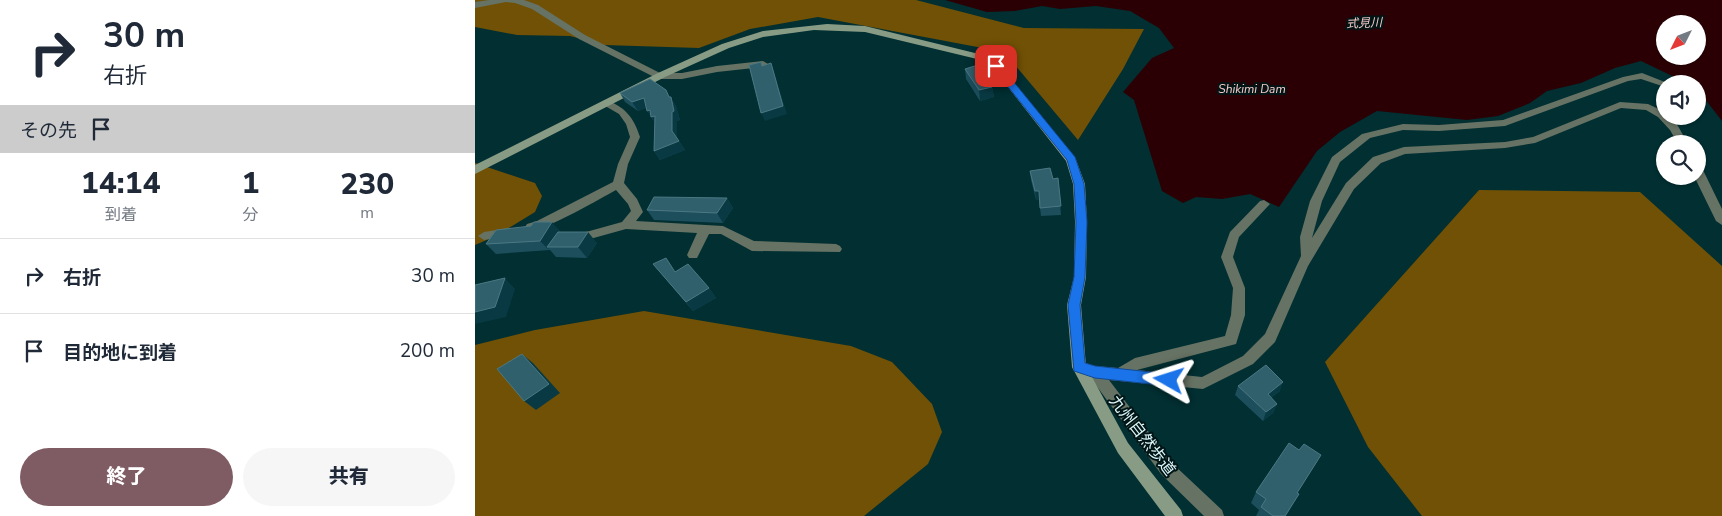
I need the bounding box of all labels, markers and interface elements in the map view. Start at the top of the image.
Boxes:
text: 30 m [103,12,185,59]
water label: 式見川 [1346,14,1384,32]
north arrow [1656,15,1706,65]
map controls [1656,15,1706,185]
icon: right [20,20,85,85]
pin [975,45,1017,87]
icon: arrive [982,52,1010,80]
text: 右折 [103,61,147,91]
button: sound [1656,75,1706,125]
water label: Shikimi Dam [1218,81,1286,97]
icon: arrive [87,115,115,143]
text: その先 [20,118,77,144]
button: search [1656,135,1706,185]
text: 14:14 [81,163,161,204]
text: 1 [241,163,259,204]
text: 230 [340,164,394,205]
text: m [360,202,374,224]
text: 到着 [105,204,137,226]
text: 分 [242,204,258,226]
icon: right [20,262,48,290]
text: 30 m [411,263,455,289]
text: 右折 [63,265,101,291]
icon: arrive [20,337,48,365]
text: 200 m [400,338,455,364]
text: 目的地に到着 [63,340,177,366]
position arrow [1142,353,1194,405]
street label: 九州自然歩道 [1104,391,1180,480]
button: 終了 [20,448,233,506]
button: 共有 [243,448,455,506]

